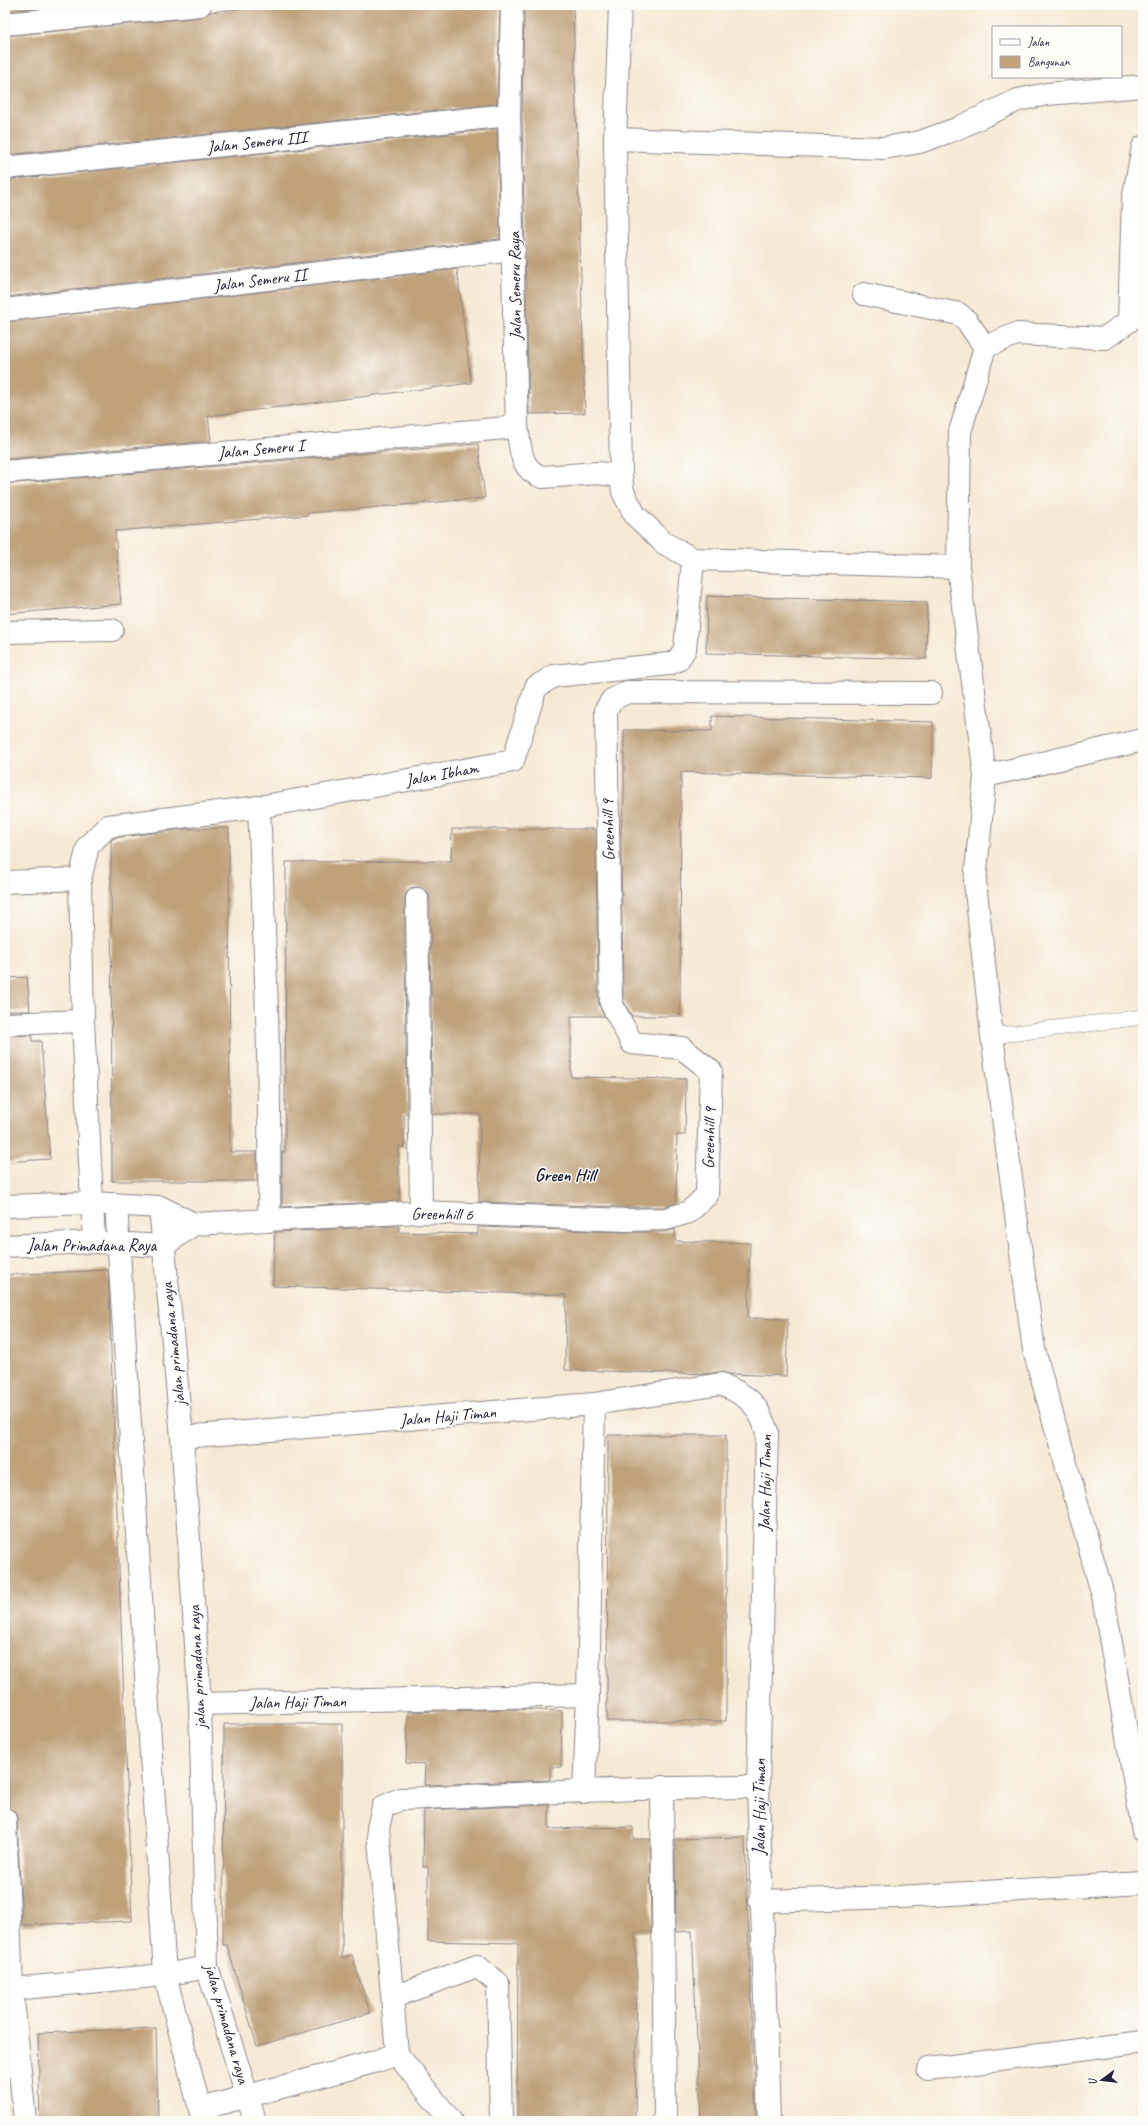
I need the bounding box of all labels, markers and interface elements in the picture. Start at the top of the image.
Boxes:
legend [992,26,1122,78]
text: Jalan [1027,34,1050,50]
text: Bangunan [1028,54,1070,70]
street label: Jalan Semeru III [205,126,311,158]
street label: Jalan Semeru Raya [504,230,526,341]
street label: Jalan Semeru II [211,263,312,296]
street label: Jalan Semeru I [216,434,309,463]
street label: Jalan Ibham [403,757,482,791]
street label: Greenhill 9 [597,798,619,861]
street label: Greenhill 9 [697,1106,721,1169]
district label: Green Hill [535,1164,599,1186]
street label: Greenhill 6 [411,1203,474,1225]
street label: Jalan Primadana Raya [27,1235,158,1256]
street label: jalan primadana raya [156,1281,190,1408]
street label: Jalan Haji Timan [398,1401,497,1431]
street label: Jalan Haji Timan [754,1434,776,1532]
street label: jalan primadana raya [183,1604,211,1731]
street label: Jalan Haji Timan [249,1691,347,1713]
street label: Jalan Haji Timan [749,1758,770,1856]
street label: jalan primadana raya [199,1960,254,2087]
north arrow [1082,2060,1122,2100]
text: U [1084,2076,1100,2087]

